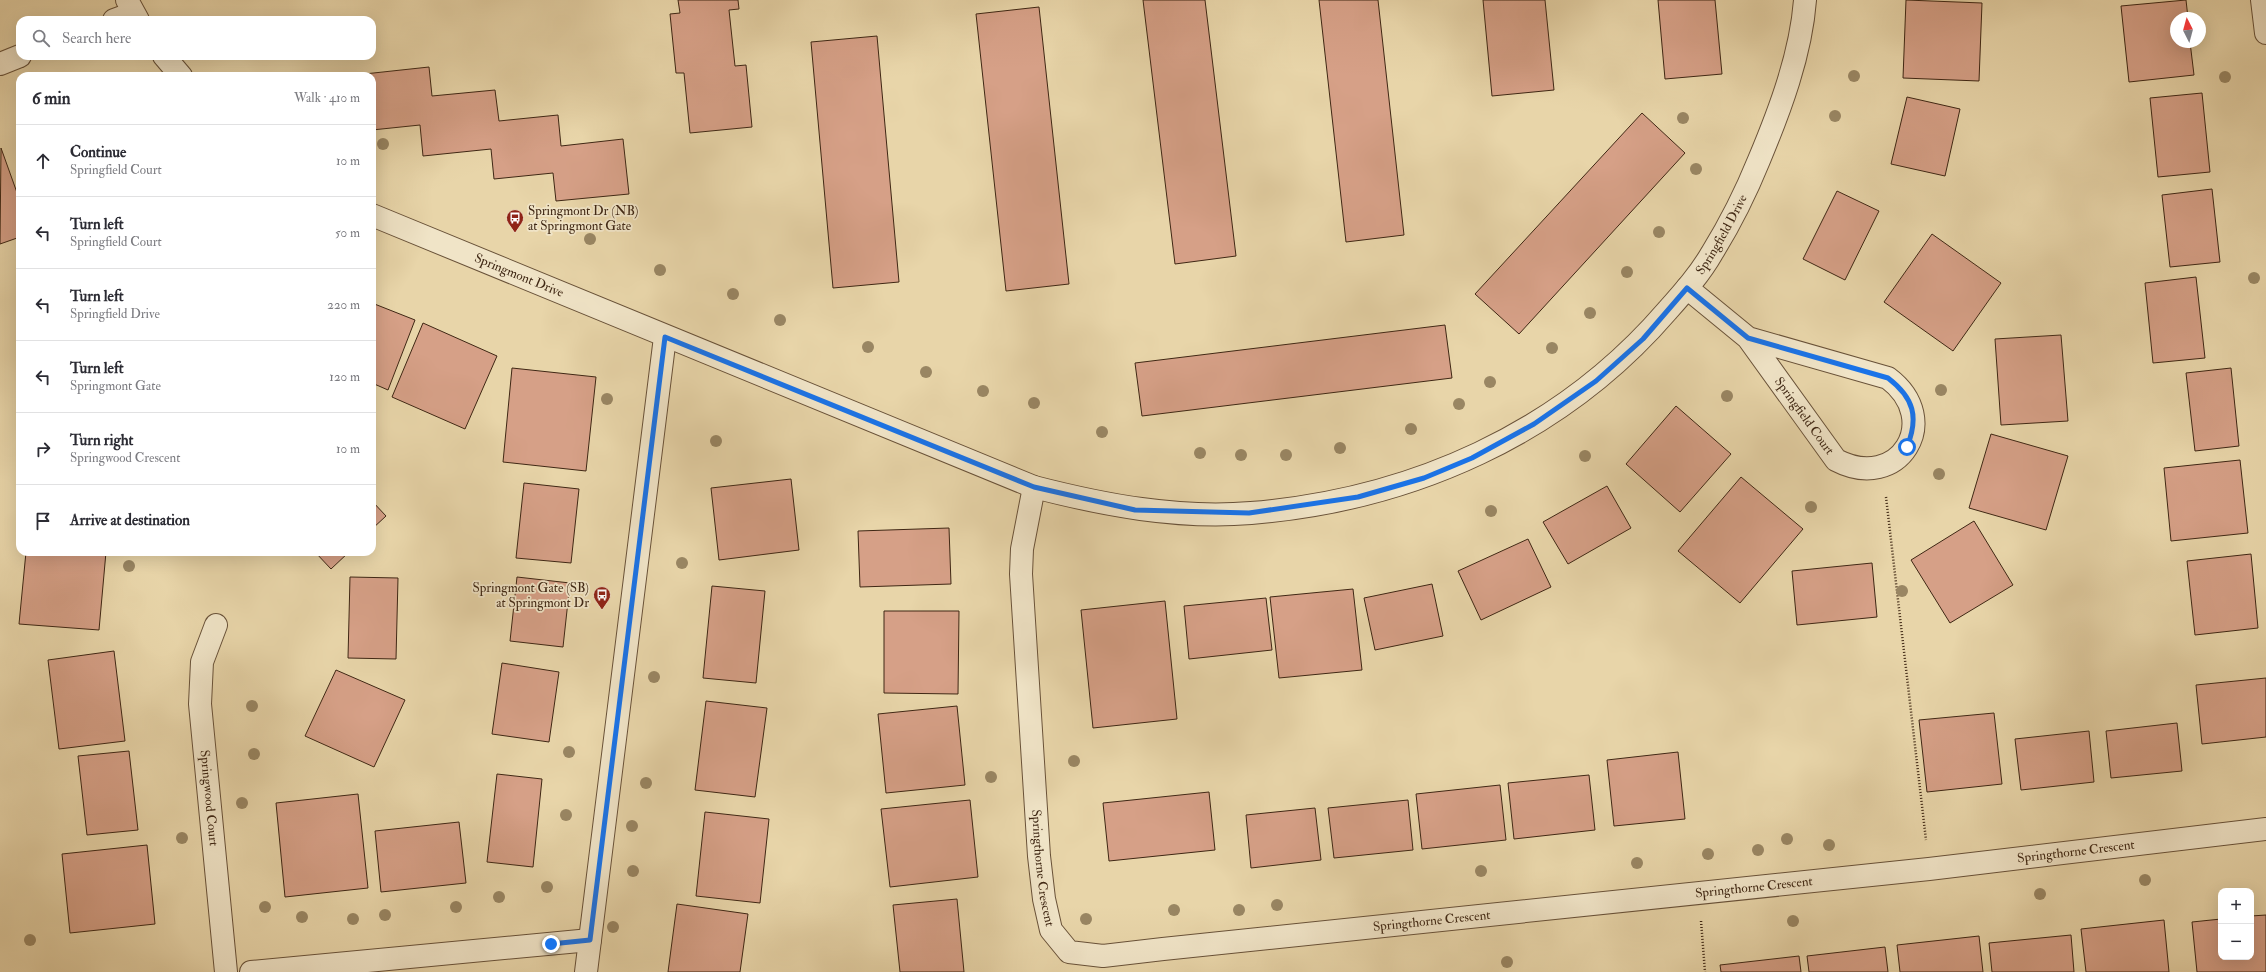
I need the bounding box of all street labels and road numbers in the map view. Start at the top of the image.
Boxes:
street label: Springfield Drive [1692,191,1751,278]
street label: Springmont Drive [472,250,567,301]
street label: Springfield Court [1771,374,1838,458]
street label: Springwood Court [196,749,222,847]
street label: Springthorne Crescent [1027,809,1058,928]
street label: Springthorne Crescent [2016,837,2135,867]
street label: Springthorne Crescent [1694,873,1813,902]
street label: Springthorne Crescent [1372,907,1491,935]

